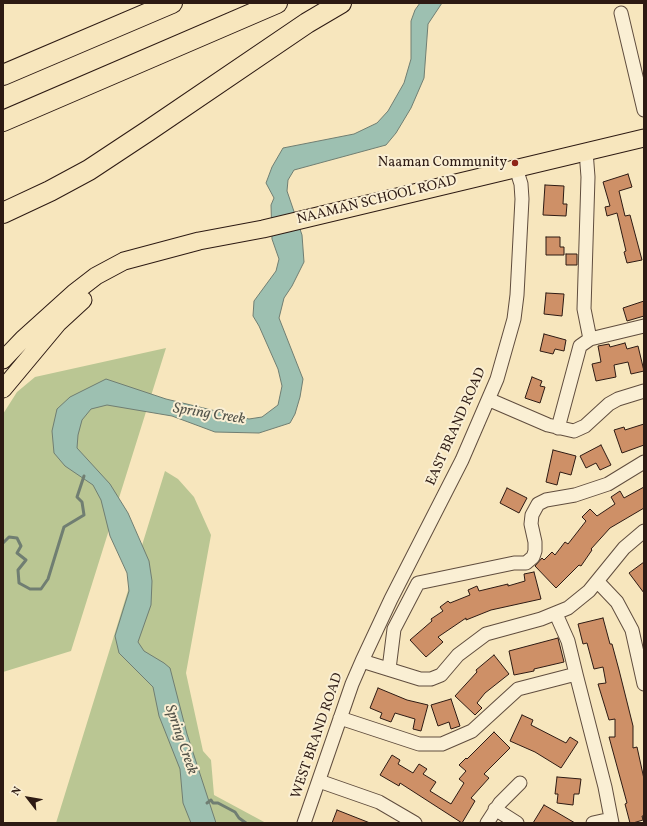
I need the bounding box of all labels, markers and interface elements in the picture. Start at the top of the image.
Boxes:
place label: Naaman Community [378,155,507,171]
marker: Naaman Community [510,158,520,168]
street label: NAAMAN SCHOOL ROAD [295,173,459,229]
street label: EAST BRAND ROAD [423,365,491,489]
water label: Spring Creek [172,400,246,430]
street label: WEST BRAND ROAD [289,671,347,801]
water label: Spring Creek [160,703,200,777]
north arrow [8,778,48,818]
text: N [9,784,26,799]

